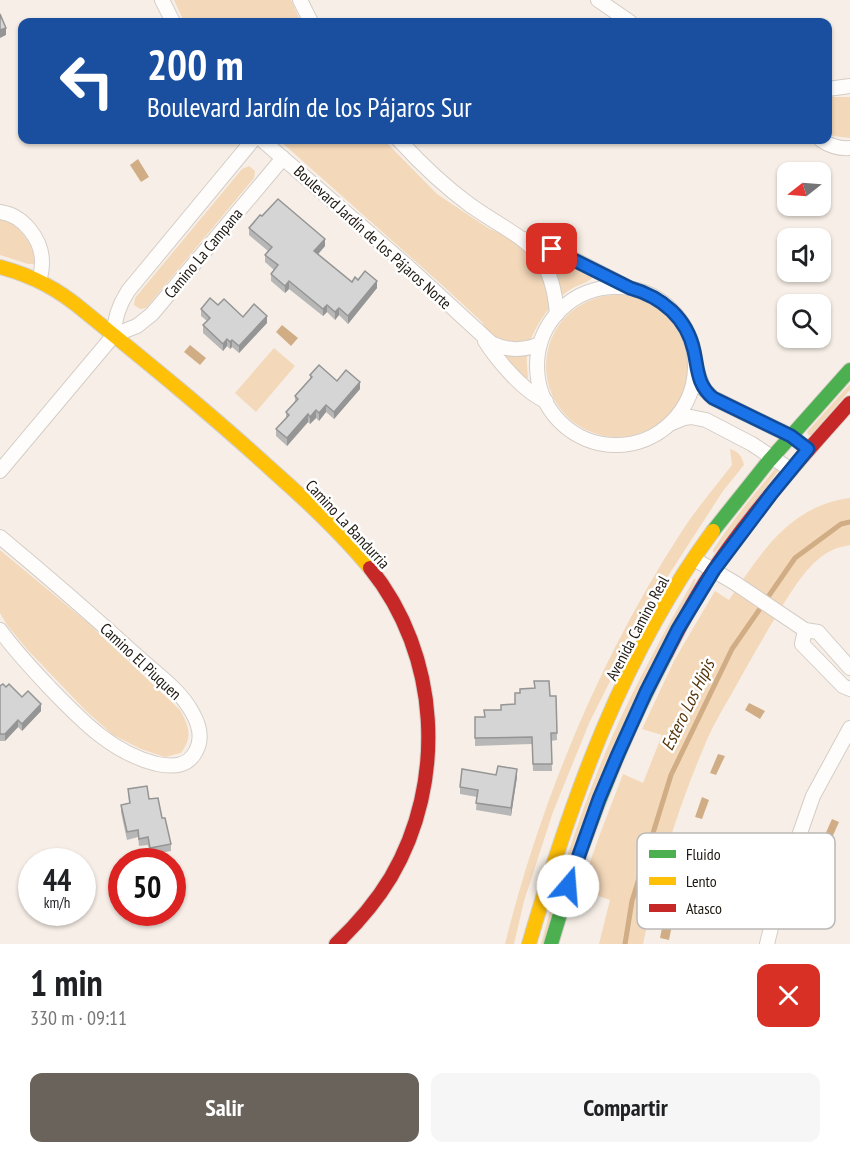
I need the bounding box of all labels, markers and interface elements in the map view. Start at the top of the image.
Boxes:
text: 200 m [147,37,244,92]
icon: left [48,42,126,120]
text: Boulevard Jardín de los Pájaros Sur [147,90,472,124]
street label: Boulevard Jardín de los Pájaros Norte [290,161,456,313]
north arrow [777,162,831,216]
map controls [777,162,831,348]
street label: Camino La Campana [159,204,247,302]
pin [526,223,577,274]
button: sound [777,228,831,282]
icon: arrive [535,232,568,265]
button: search [777,294,831,348]
street label: Camino La Bandurria [302,475,394,573]
street label: Avenida Camino Real [601,572,673,684]
street label: Camino El Piuquen [96,618,186,704]
water label: Estero Los Hipis [656,654,720,754]
legend [637,833,835,929]
text: Fluido [686,844,721,864]
speed limit sign: 50 [108,848,186,926]
position arrow [536,854,600,918]
text: 44 [43,860,71,899]
text: Lento [686,871,717,891]
text: km/h [44,893,70,912]
text: Atasco [686,898,722,918]
text: 1 min [30,959,103,1006]
button: close [757,964,820,1027]
text: 330 m · 09:11 [30,1005,127,1031]
button: Salir [30,1073,419,1142]
button: Compartir [431,1073,820,1142]

